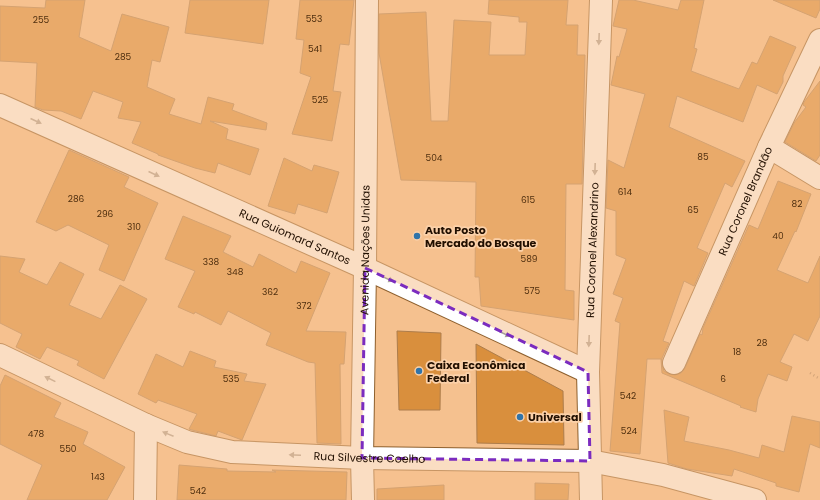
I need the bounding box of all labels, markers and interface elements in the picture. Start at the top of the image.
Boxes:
house number: 553 [306,13,322,25]
house number: 255 [33,14,50,26]
one-way arrow [596,33,602,46]
house number: 541 [308,43,322,55]
house number: 285 [115,51,132,63]
house number: 525 [312,94,329,106]
one-way arrow [30,118,42,124]
street label: Rua Coronel Brandão [714,144,776,258]
house number: 85 [697,151,709,163]
house number: 504 [426,152,443,164]
one-way arrow [591,163,598,175]
one-way arrow [149,171,160,177]
street label: Rua Coronel Alexandrino [582,182,603,318]
street label: Avenida Nações Unidas [356,185,374,315]
house number: 614 [618,186,632,198]
house number: 286 [68,193,85,205]
house number: 615 [521,194,535,206]
house number: 82 [792,198,802,210]
house number: 65 [687,204,699,216]
street label: Rua Guiomard Santos [237,205,353,269]
house number: 296 [97,208,114,220]
house number: 310 [127,221,141,233]
place label: Auto Posto Mercado do Bosque [425,222,537,251]
house number: 40 [772,230,784,242]
marker: Auto Posto Mercado do Bosque [412,231,422,241]
house number: 589 [520,253,538,265]
house number: 338 [203,256,219,268]
house number: 348 [227,266,244,278]
one-way arrow [382,276,393,282]
house number: 575 [524,285,540,297]
house number: 362 [262,286,278,298]
house number: 372 [296,300,312,312]
one-way arrow [500,331,511,337]
one-way arrow [585,335,592,347]
house number: 28 [757,337,768,349]
house number: 18 [733,346,742,358]
place label: Caixa Econômica Federal [427,357,525,386]
marker: Caixa Econômica Federal [414,366,424,376]
house number: 535 [223,373,240,385]
house number: 6 [720,373,726,385]
one-way arrow [45,376,56,382]
house number: 542 [620,390,636,402]
place label: Universal [528,409,582,425]
marker: Universal [515,412,525,422]
house number: 524 [621,425,638,437]
house number: 478 [28,428,44,440]
one-way arrow [161,431,173,437]
house number: 550 [60,443,77,455]
street label: Rua Silvestre Coelho [313,448,425,467]
one-way arrow [289,451,301,458]
house number: 143 [91,471,105,483]
house number: 542 [190,485,206,497]

